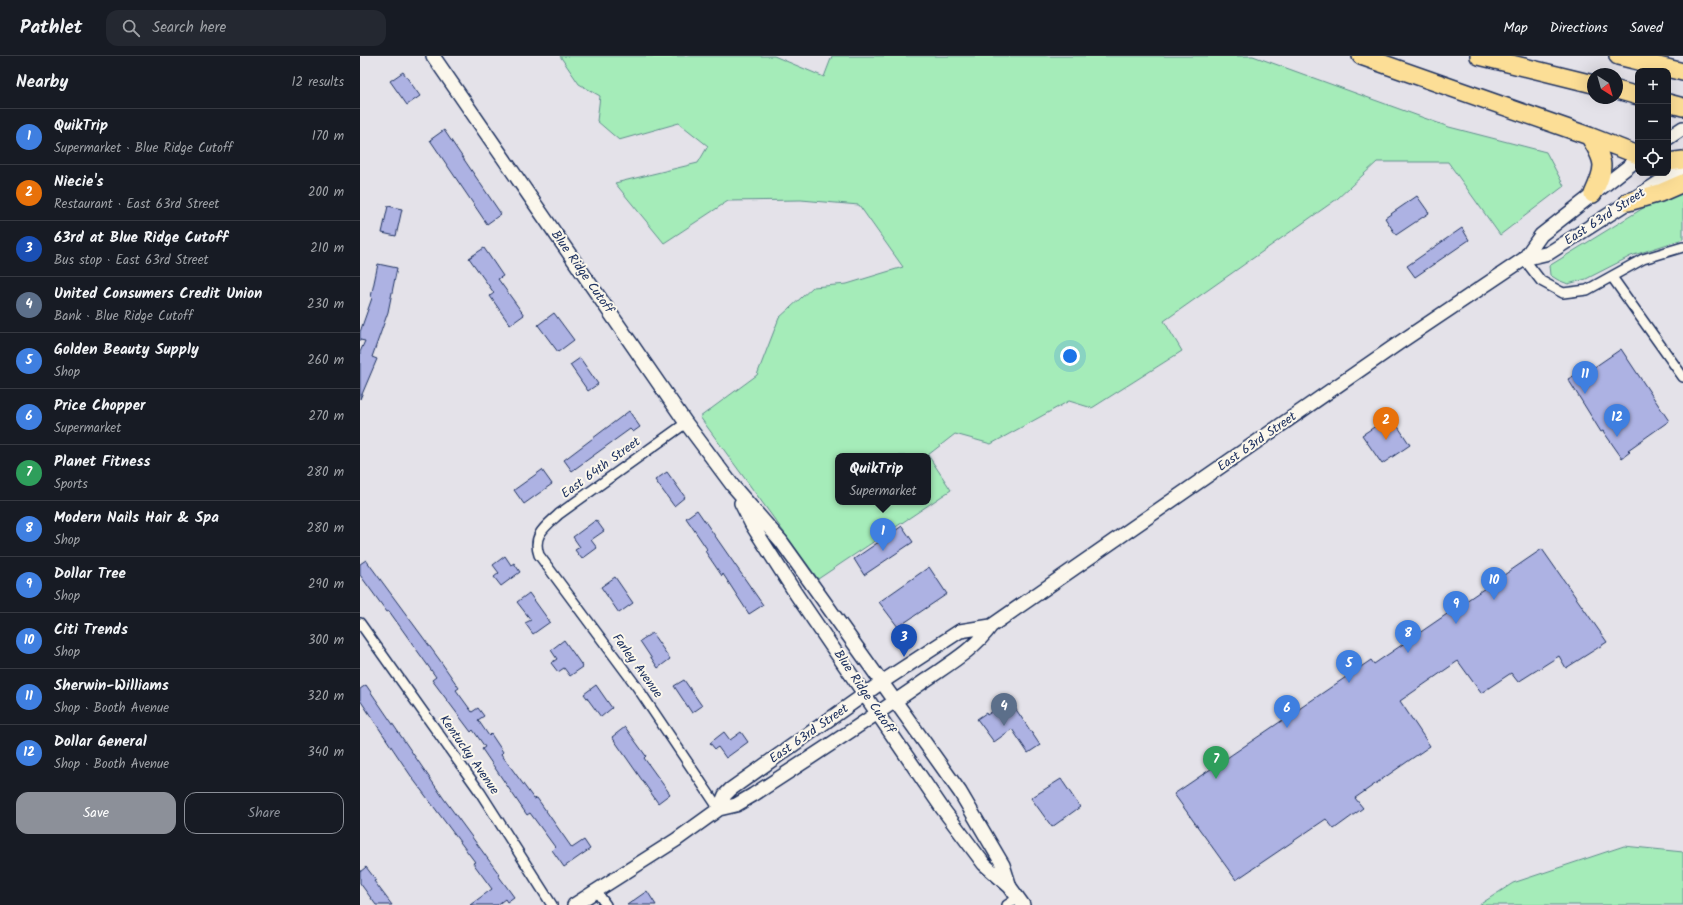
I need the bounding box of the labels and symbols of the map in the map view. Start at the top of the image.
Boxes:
north arrow [1587,68,1623,104]
street label: East 63rd Street [1560,182,1651,251]
street label: Blue Ridge Cutoff [545,226,619,319]
your location [1060,346,1080,366]
pin: 11 [1572,361,1598,394]
pin: 12 [1604,404,1630,437]
street label: East 63rd Street [1213,406,1302,477]
pin: 2 [1373,407,1399,440]
street label: East 64th Street [557,431,646,504]
pin: 1 [870,518,896,551]
pin: 10 [1481,567,1507,600]
pin: 9 [1443,591,1469,624]
pin: 8 [1395,620,1421,653]
pin: 3 [891,624,917,657]
street label: Farley Avenue [606,629,668,703]
street label: Blue Ridge Cutoff [828,646,901,739]
pin: 5 [1336,650,1362,683]
pin: 4 [991,693,1017,726]
pin: 6 [1274,695,1300,728]
street label: East 63rd Street [765,698,854,769]
street label: Kentucky Avenue [434,711,504,799]
pin: 7 [1203,746,1229,779]

